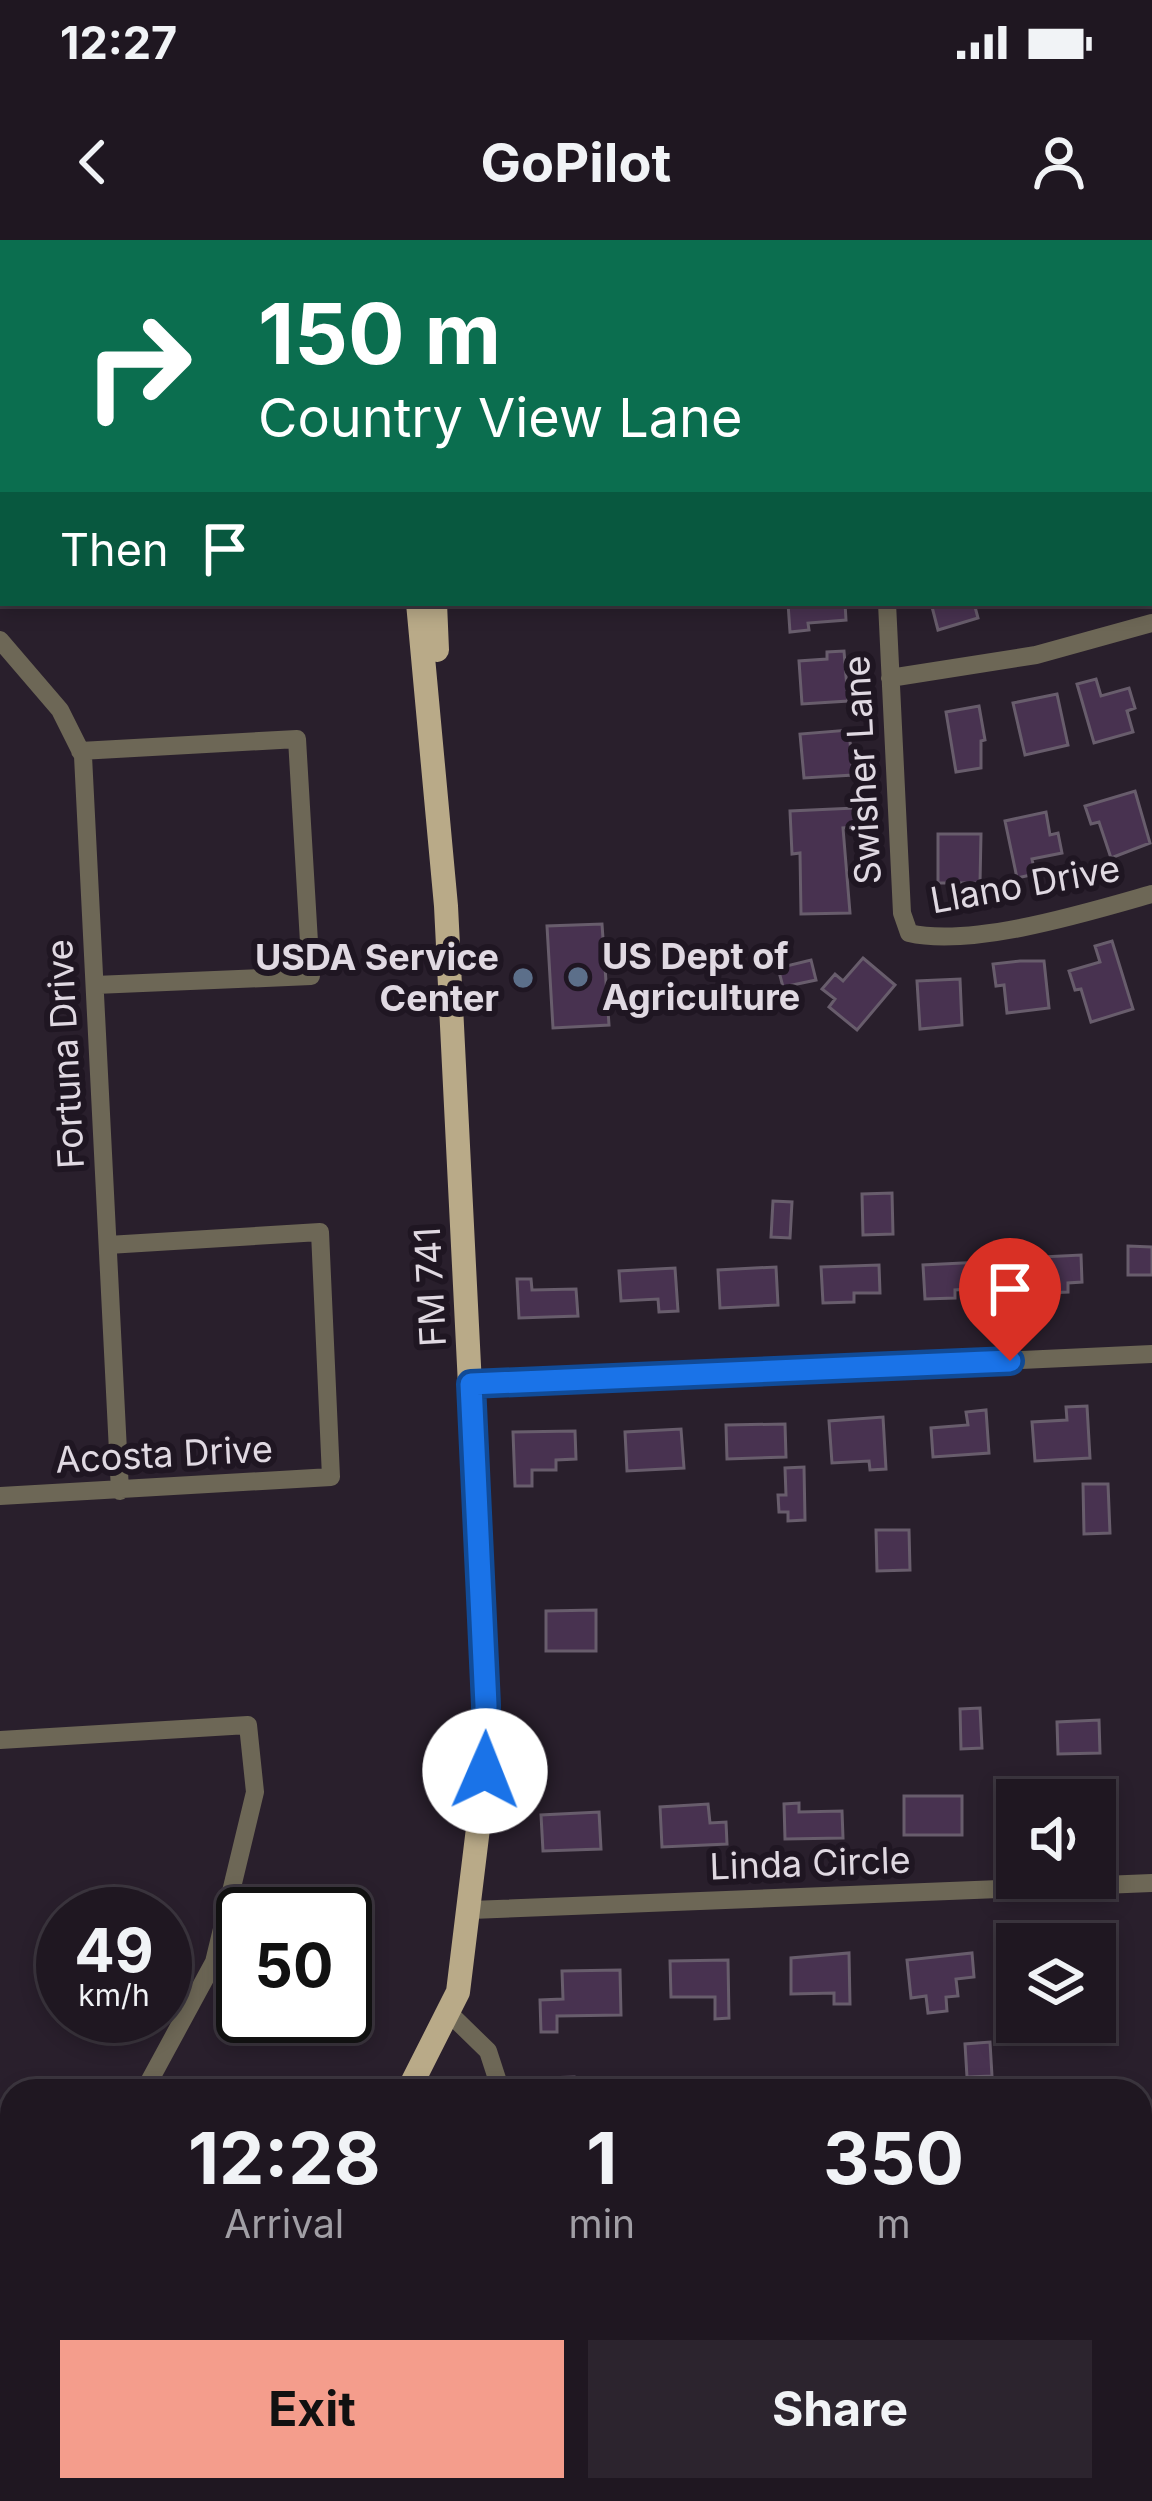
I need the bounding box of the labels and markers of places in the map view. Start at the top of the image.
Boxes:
place label: US Dept of Agriculture [602,934,800,1019]
place label: USDA Service Center [255,935,499,1020]
marker: US Dept of Agriculture [565,964,591,990]
marker: USDA Service Center [510,965,536,991]
pin [959,1238,1061,1361]

